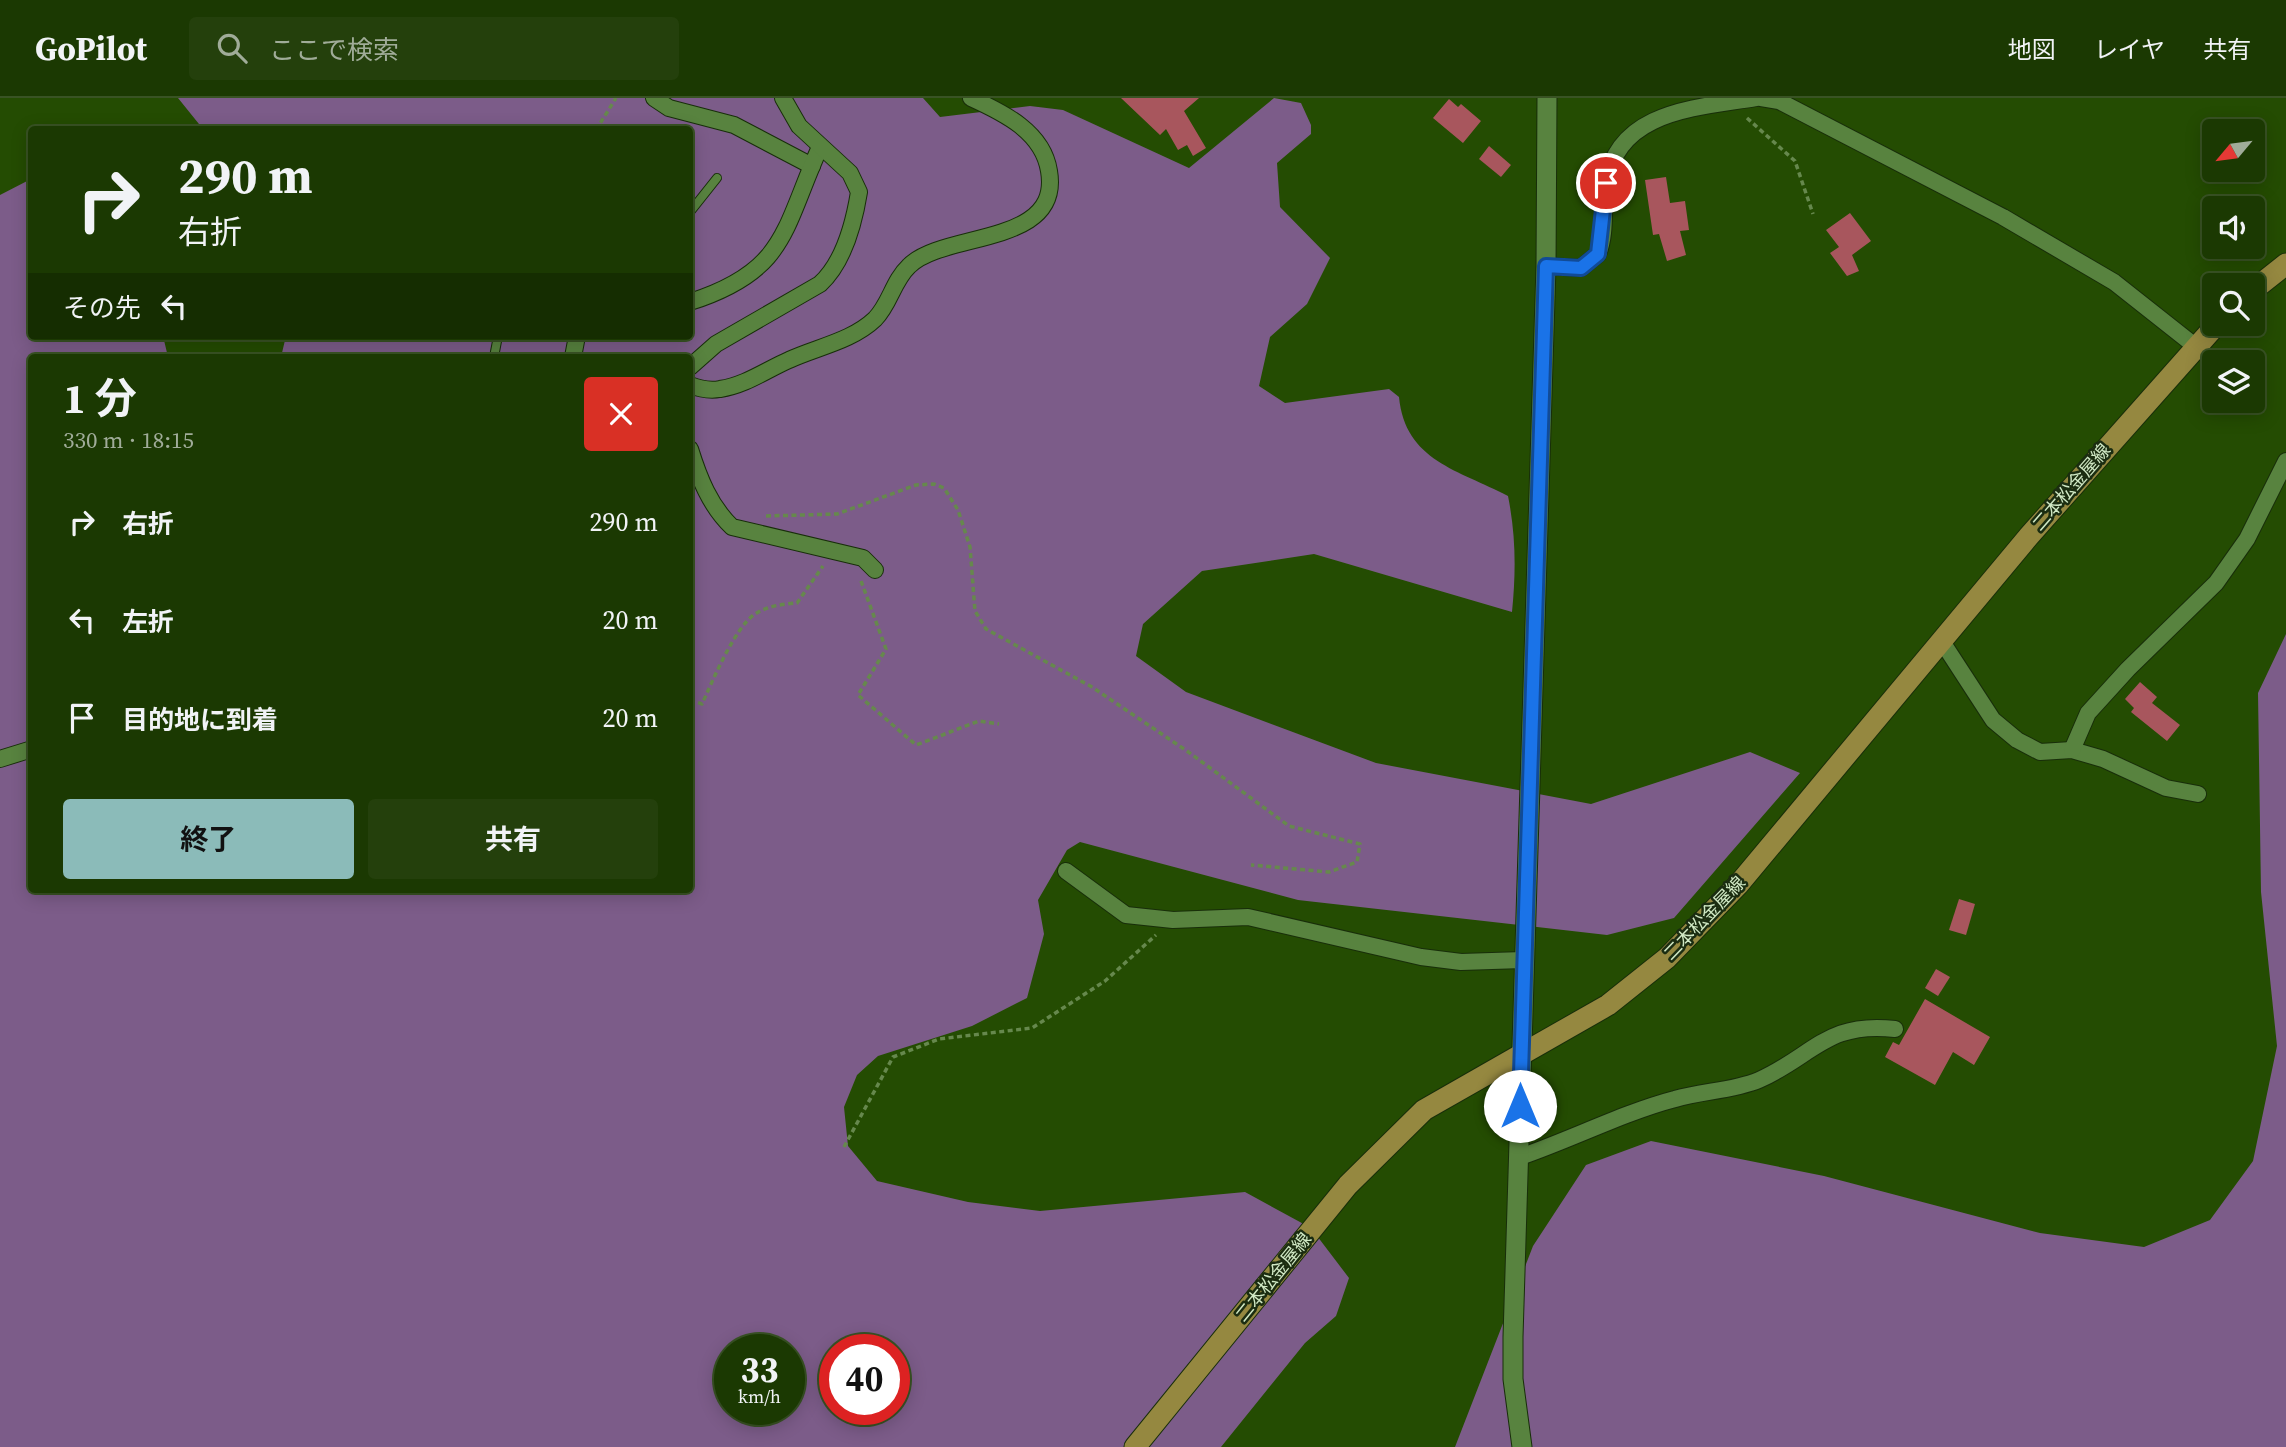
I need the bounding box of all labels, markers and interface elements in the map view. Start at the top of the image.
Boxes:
search box [189,17,679,80]
text: GoPilot [35,26,147,71]
icon: search [213,29,251,67]
text: ここで検索 [269,32,399,68]
text: 地図 [2008,33,2056,66]
text: レイヤ [2094,33,2165,66]
text: 共有 [2203,33,2251,66]
north arrow [2202,119,2264,182]
map controls [2202,119,2265,413]
text: 290 m [178,142,313,209]
pin [1576,153,1636,213]
icon: right [63,154,154,245]
icon: arrive [1587,164,1625,202]
button: sound [2202,196,2265,259]
text: 右折 [178,210,242,254]
button: search [2202,273,2265,336]
icon: left [155,287,193,325]
text: その先 [63,290,141,326]
button: layers [2202,350,2265,413]
text: 1 分 [63,369,137,427]
button: close [584,377,658,451]
text: 330 m · 18:15 [63,424,194,456]
street label: 二本松金屋線 [2026,438,2116,536]
icon: right [63,503,101,541]
text: 290 m [590,504,658,540]
text: 右折 [122,506,174,542]
icon: left [63,601,101,639]
text: 20 m [603,602,658,638]
text: 左折 [122,604,174,640]
icon: arrive [63,699,101,737]
text: 20 m [603,700,658,736]
text: 目的地に到着 [122,702,278,738]
button: 終了 [63,799,354,879]
button: 共有 [368,799,658,879]
street label: 二本松金屋線 [1657,870,1751,966]
position arrow [1483,1069,1557,1143]
street label: 二本松金屋線 [1229,1227,1317,1327]
speed limit sign: 40 [819,1334,910,1425]
text: 33 [741,1346,778,1394]
text: km/h [738,1384,781,1409]

